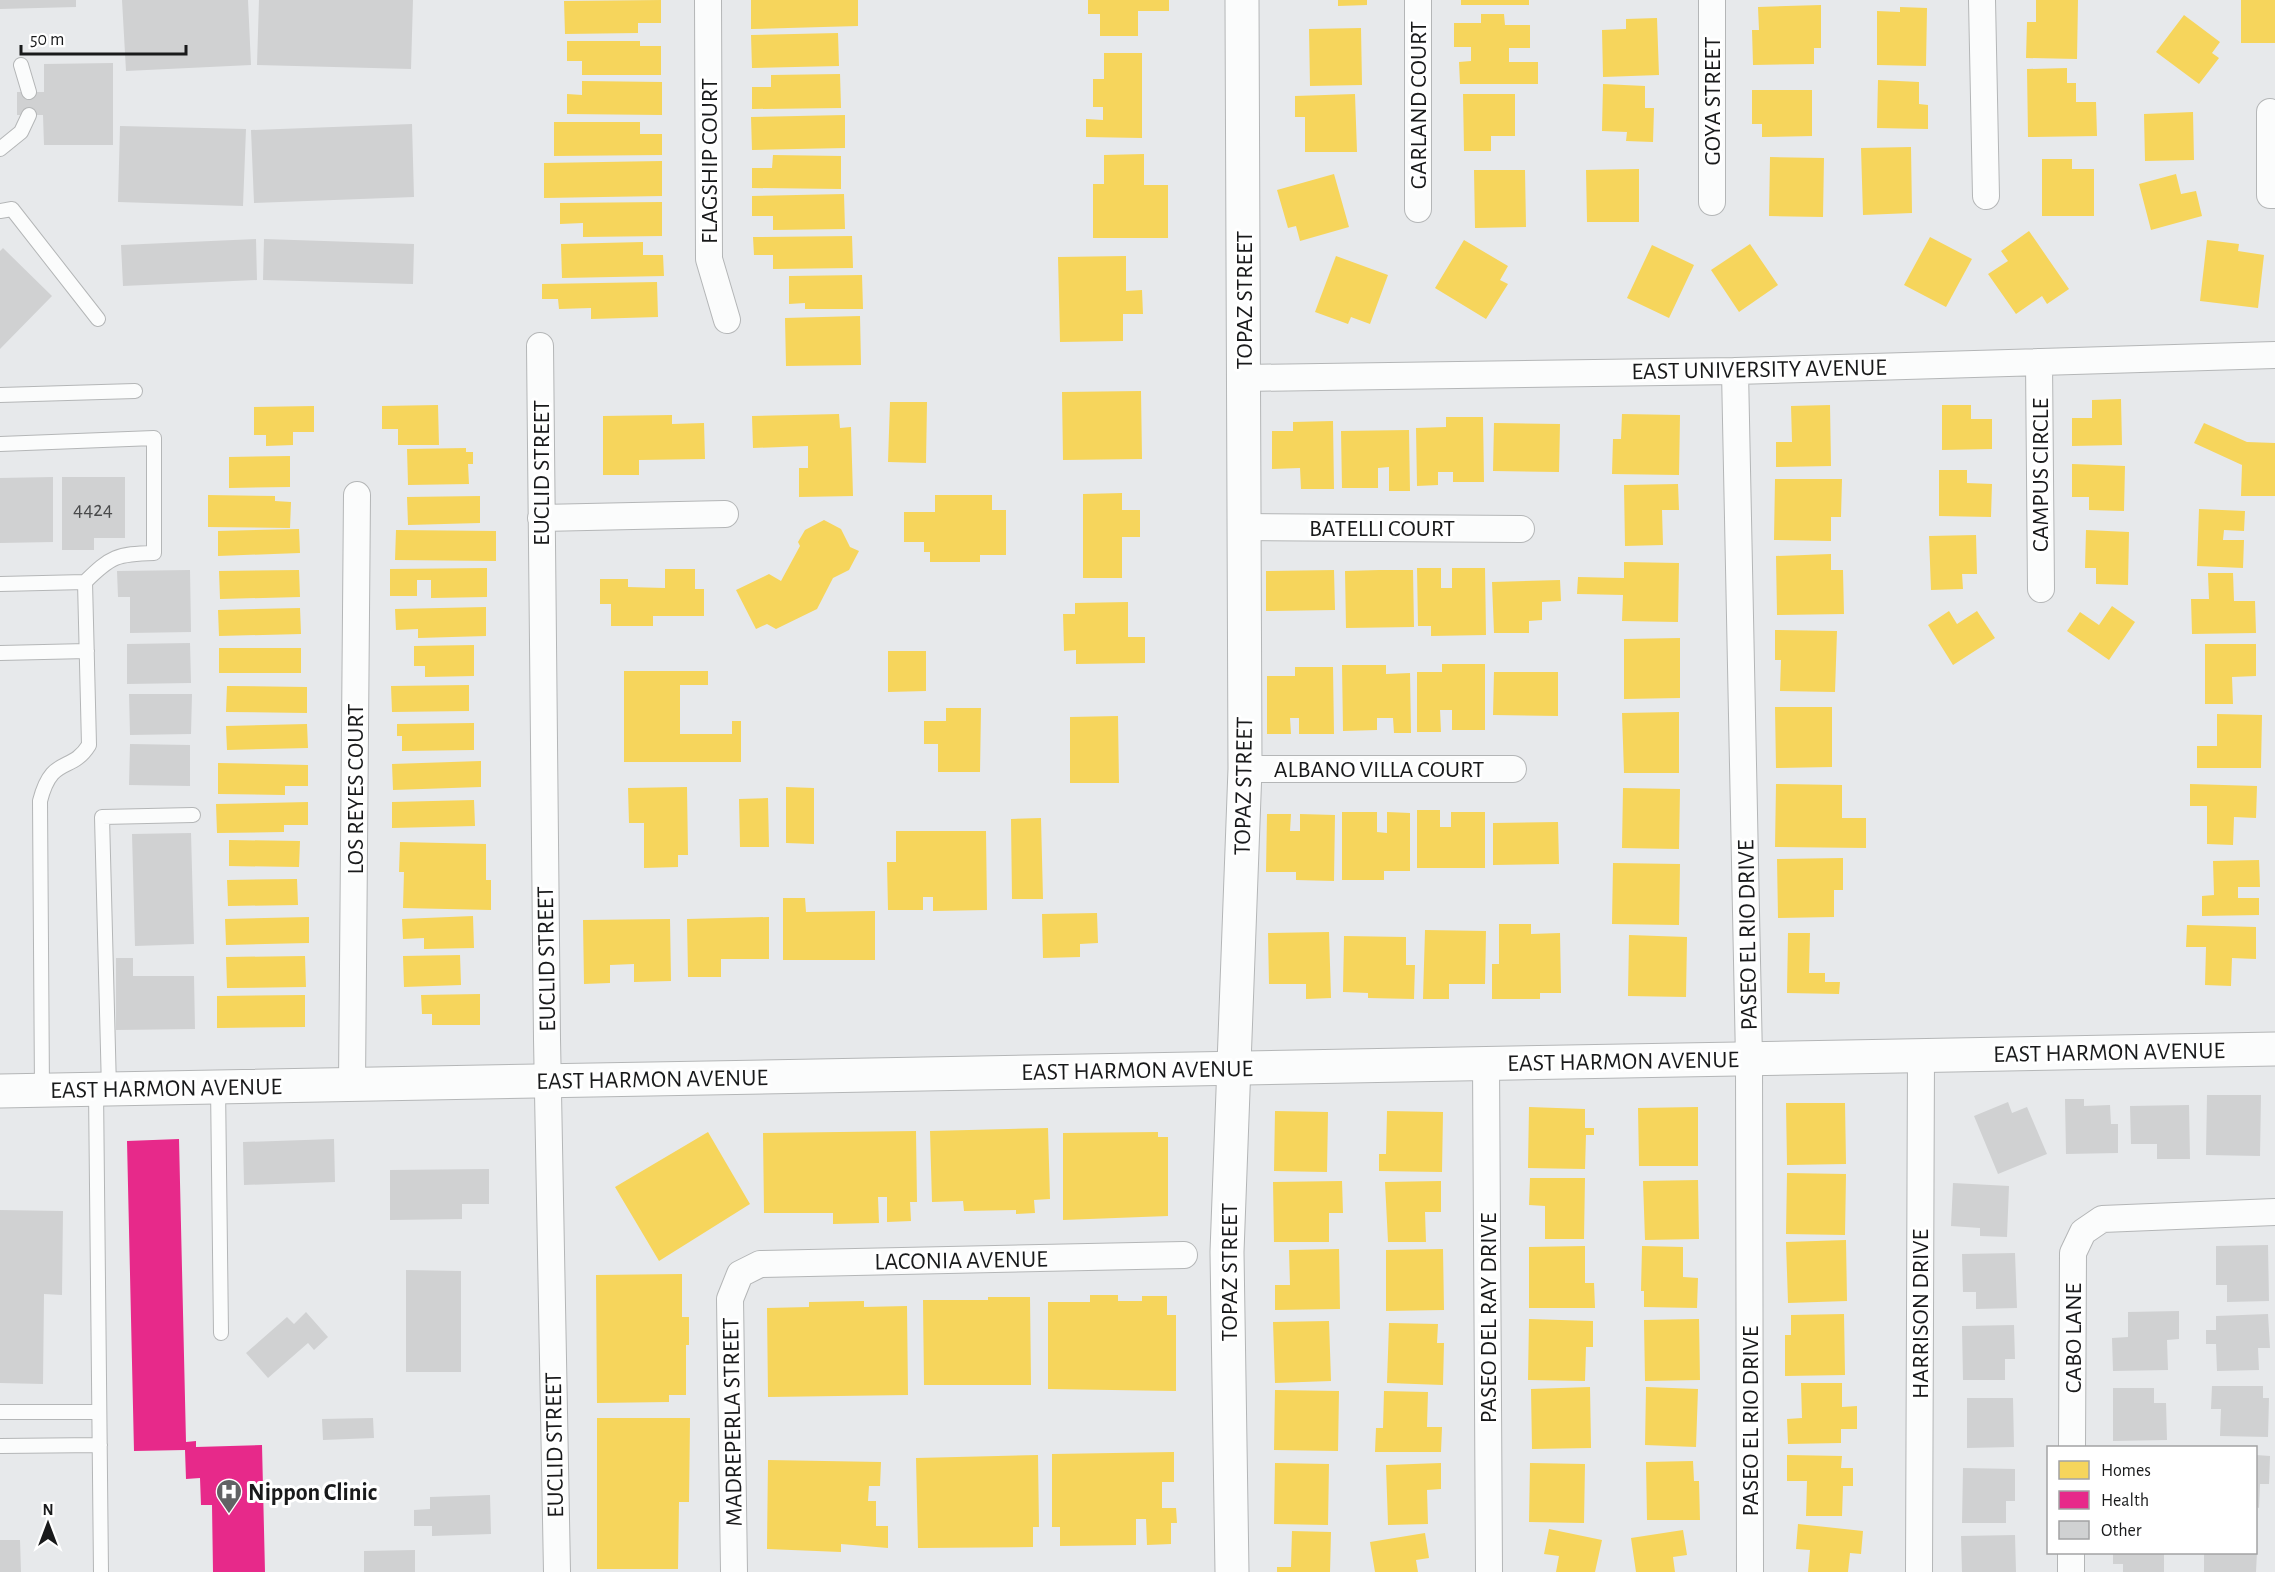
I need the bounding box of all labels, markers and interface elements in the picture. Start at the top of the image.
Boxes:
scale bar [21,18,186,56]
street label: GARLAND COURT [1407,21,1431,189]
text: 50 m [30,31,64,49]
street label: GOYA STREET [1701,36,1725,166]
street label: FLAGSHIP COURT [698,78,722,244]
street label: TOPAZ STREET [1233,230,1257,369]
street label: EAST UNIVERSITY AVENUE [1631,356,1887,384]
street label: CAMPUS CIRCLE [2029,398,2053,552]
street label: EUCLID STREET [530,400,554,546]
house number: 4424 [73,499,113,520]
street label: BATELLI COURT [1309,517,1455,541]
street label: LOS REYES COURT [344,703,368,875]
street label: TOPAZ STREET [1231,716,1257,856]
street label: ALBANO VILLA COURT [1274,758,1484,782]
street label: PASEO EL RIO DRIVE [1734,839,1762,1031]
street label: EUCLID STREET [534,886,560,1032]
street label: EAST HARMON AVENUE [1993,1039,2225,1067]
street label: EAST HARMON AVENUE [1507,1048,1739,1076]
street label: EAST HARMON AVENUE [1021,1057,1253,1085]
street label: EAST HARMON AVENUE [536,1066,768,1094]
street label: EAST HARMON AVENUE [50,1075,282,1103]
street label: TOPAZ STREET [1218,1202,1242,1341]
street label: PASEO DEL RAY DRIVE [1477,1212,1501,1423]
street label: HARRISON DRIVE [1909,1228,1933,1399]
street label: LACONIA AVENUE [874,1247,1048,1275]
street label: CABO LANE [2062,1282,2086,1393]
street label: MADREPERLA STREET [719,1317,747,1527]
street label: PASEO EL RIO DRIVE [1739,1325,1763,1516]
street label: EUCLID STREET [542,1372,568,1518]
legend [2047,1446,2257,1554]
text: Homes [2101,1462,2151,1480]
hospital icon: Nippon Clinic [214,1477,244,1515]
place label: Nippon Clinic [248,1481,377,1505]
text: Health [2101,1492,2149,1510]
north arrow [18,1494,78,1554]
text: N [42,1502,54,1518]
text: Other [2101,1522,2142,1540]

